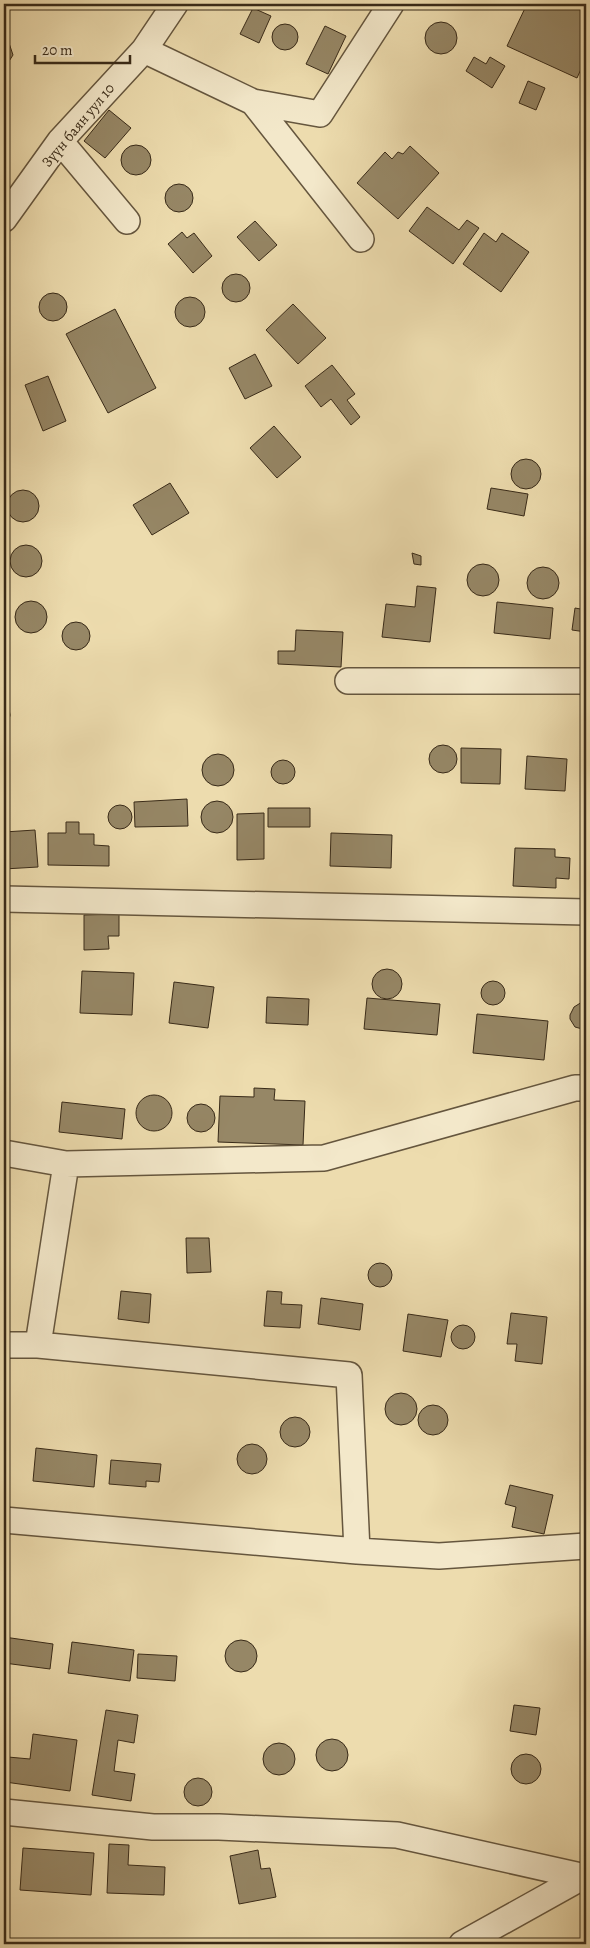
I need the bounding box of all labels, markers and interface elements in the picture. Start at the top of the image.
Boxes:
scale bar [35,32,130,64]
text: 20 m [42,40,73,60]
street label: Зүүн баян уул 10 [37,79,119,171]

